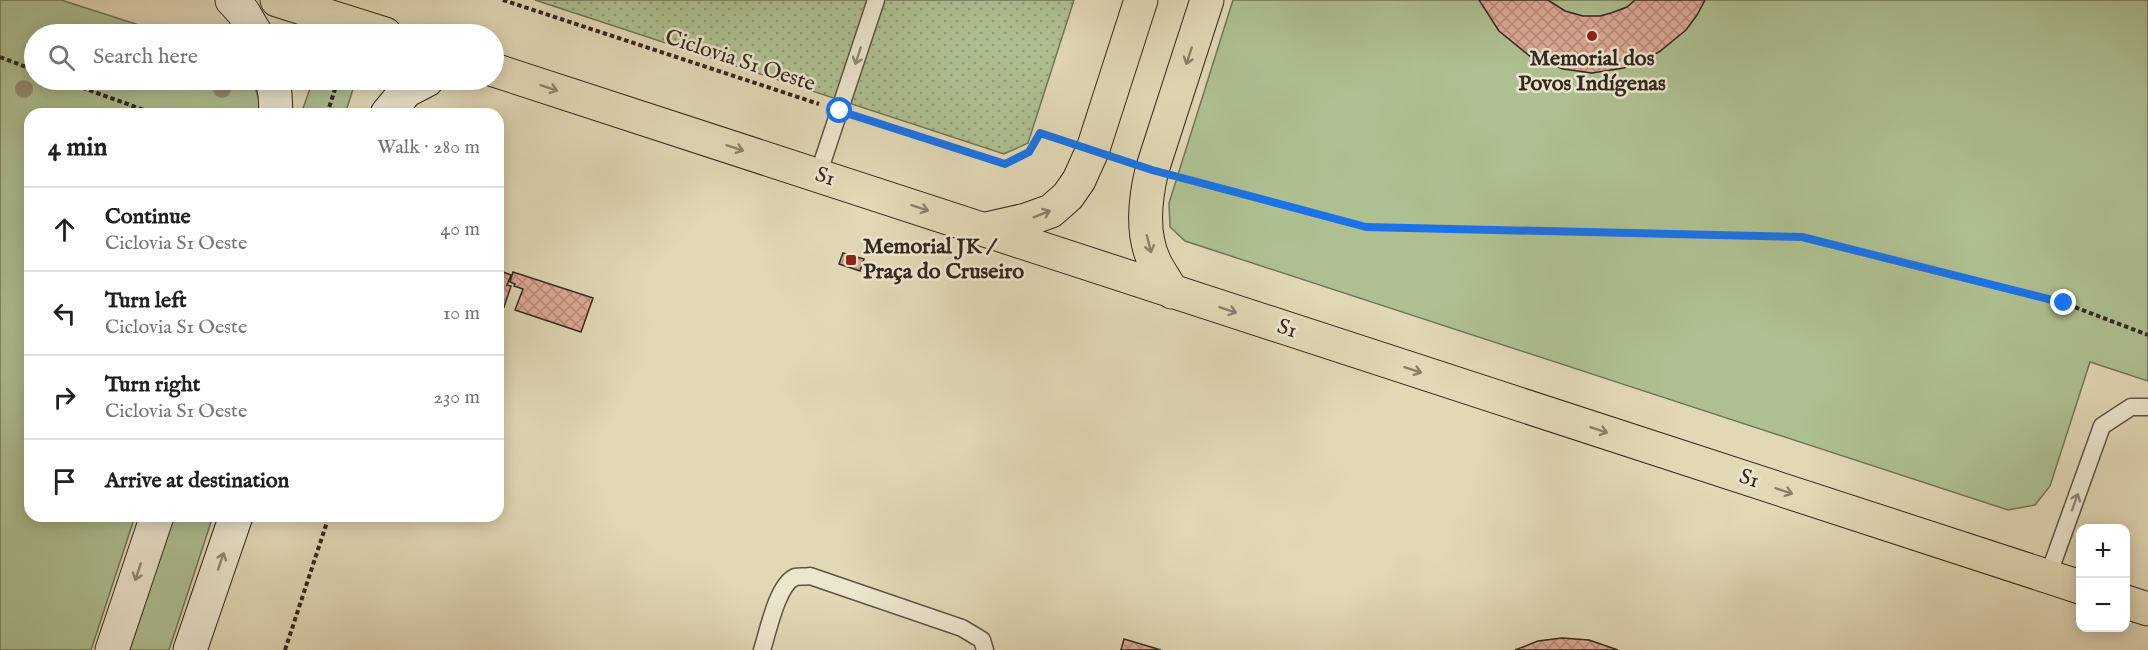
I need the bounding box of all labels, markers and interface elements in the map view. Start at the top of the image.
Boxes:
search box [24,24,504,90]
street label: Ciclovia S1 Oeste [661,24,819,98]
marker: Memorial dos Povos Indígenas [1585,29,1599,43]
icon: search [45,41,78,74]
text: Search here [93,43,198,71]
place label: Memorial dos Povos Indígenas [1518,45,1666,98]
one-way arrow [852,46,863,65]
one-way arrow [1183,46,1194,65]
one-way arrow [539,83,558,94]
route start [826,97,852,123]
text: 4 min [48,131,107,164]
text: Walk · 280 m [377,135,480,160]
one-way arrow [725,143,744,154]
street label: S1 [811,161,839,193]
text: Continue [105,203,191,231]
one-way arrow [910,203,929,214]
one-way arrow [1032,208,1051,219]
icon: ahead [48,213,81,246]
text: 40 m [441,217,480,242]
text: Ciclovia S1 Oeste [105,231,247,256]
place label: Memorial JK / Praça do Cruseiro [863,233,1024,286]
one-way arrow [1144,234,1156,253]
marker: Memorial JK / Praça do Cruseiro [844,253,858,267]
text: Turn left [105,287,187,315]
route end [2050,289,2076,315]
icon: left [48,297,81,330]
text: 10 m [443,301,480,326]
one-way arrow [1218,305,1237,316]
street label: S1 [1273,313,1301,345]
text: Ciclovia S1 Oeste [105,315,247,340]
one-way arrow [1403,365,1422,376]
text: Turn right [105,371,200,399]
icon: right [48,381,81,414]
text: 230 m [434,385,480,410]
text: Ciclovia S1 Oeste [105,399,247,424]
one-way arrow [1589,426,1608,437]
street label: S1 [1735,463,1763,495]
icon: arrive [48,465,81,498]
text: Arrive at destination [105,467,289,495]
one-way arrow [1774,486,1793,497]
one-way arrow [2071,493,2082,512]
map controls [2076,524,2130,632]
button: + [2076,524,2130,578]
one-way arrow [216,552,227,571]
one-way arrow [132,562,143,581]
button: − [2076,578,2130,632]

